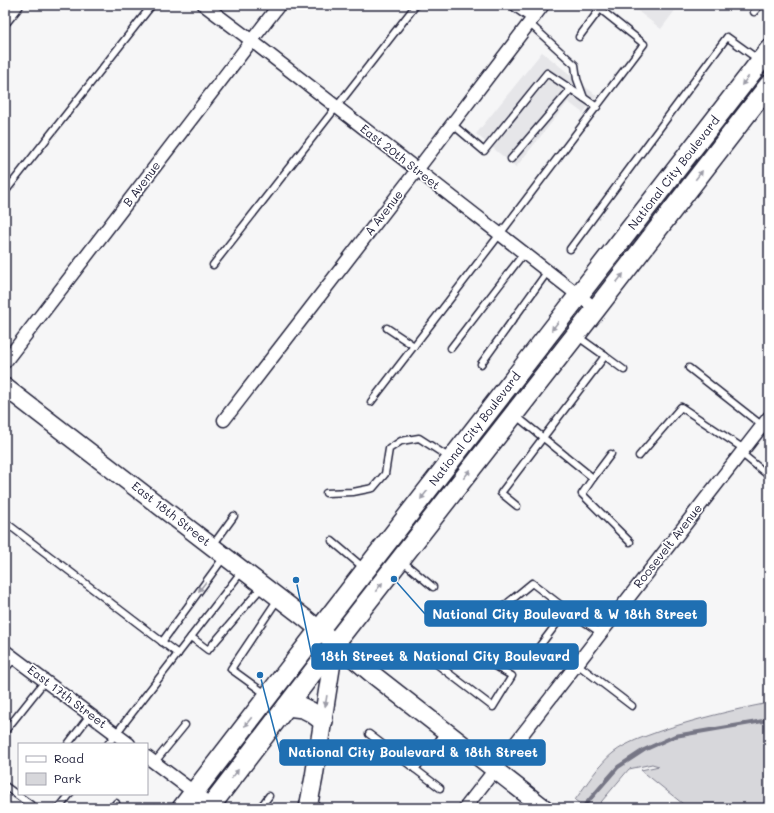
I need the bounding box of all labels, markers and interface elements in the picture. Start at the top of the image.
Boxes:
one-way arrow [741,75,749,86]
street label: National City Boulevard [624,112,723,232]
street label: East 20th Street [357,120,444,193]
street label: B Avenue [119,157,163,209]
one-way arrow [695,170,704,181]
street label: A Avenue [360,186,406,238]
one-way arrow [616,273,624,284]
one-way arrow [551,321,559,332]
street label: National City Boulevard [425,368,524,488]
one-way arrow [463,468,472,479]
street label: East 18th Street [129,477,214,549]
one-way arrow [419,490,428,501]
street label: Roosevelt Avenue [629,500,705,591]
one-way arrow [198,582,206,593]
one-way arrow [374,582,383,593]
callout: National City Boulevard & W 18th Street [425,601,706,626]
text: National City Boulevard & W 18th Street [432,605,698,623]
callout: 18th Street & National City Boulevard [312,644,578,669]
text: 18th Street & National City Boulevard [320,647,570,665]
street label: East 17th Street [25,661,111,731]
one-way arrow [323,695,329,707]
one-way arrow [244,717,252,727]
callout: National City Boulevard & 18th Street [280,740,545,765]
legend [18,743,148,795]
text: National City Boulevard & 18th Street [288,743,538,761]
text: Road [54,750,84,766]
one-way arrow [231,769,239,780]
text: Park [54,770,81,786]

